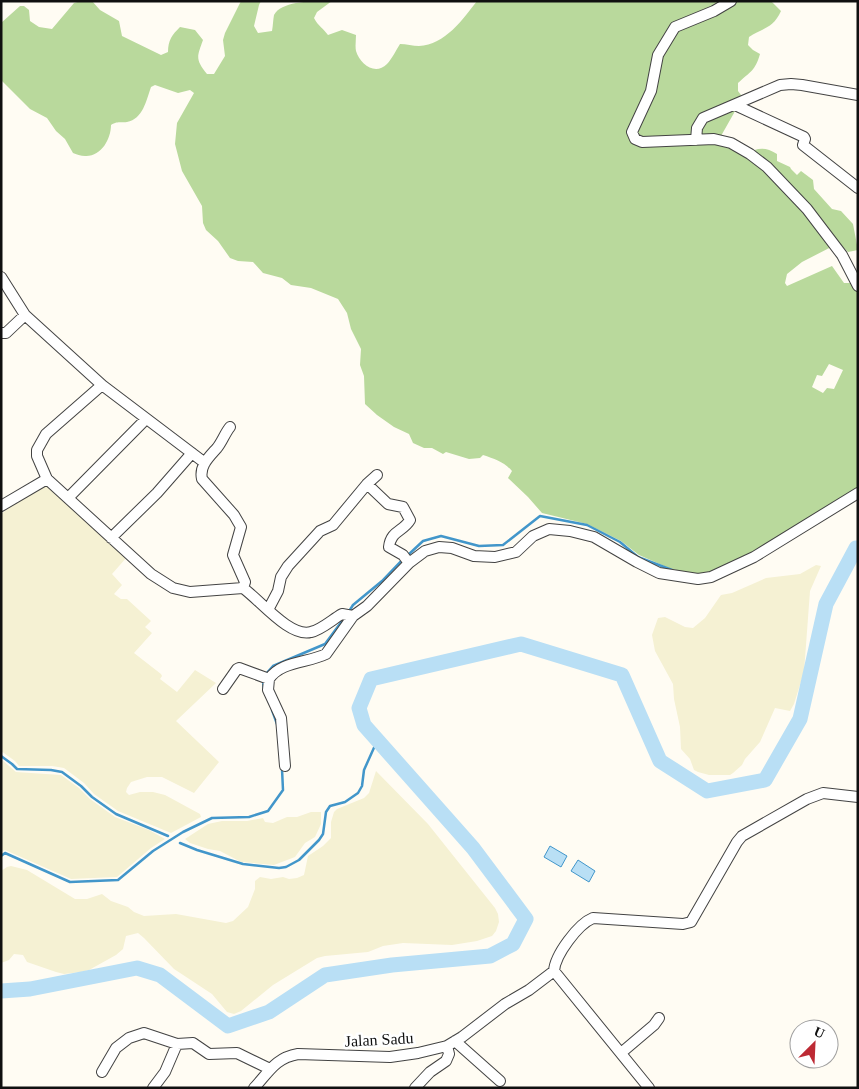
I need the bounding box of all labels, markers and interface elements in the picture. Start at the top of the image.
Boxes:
north arrow [789,1019,839,1069]
text: U [811,1024,827,1041]
street label: Jalan Sadu [344,1029,414,1050]

